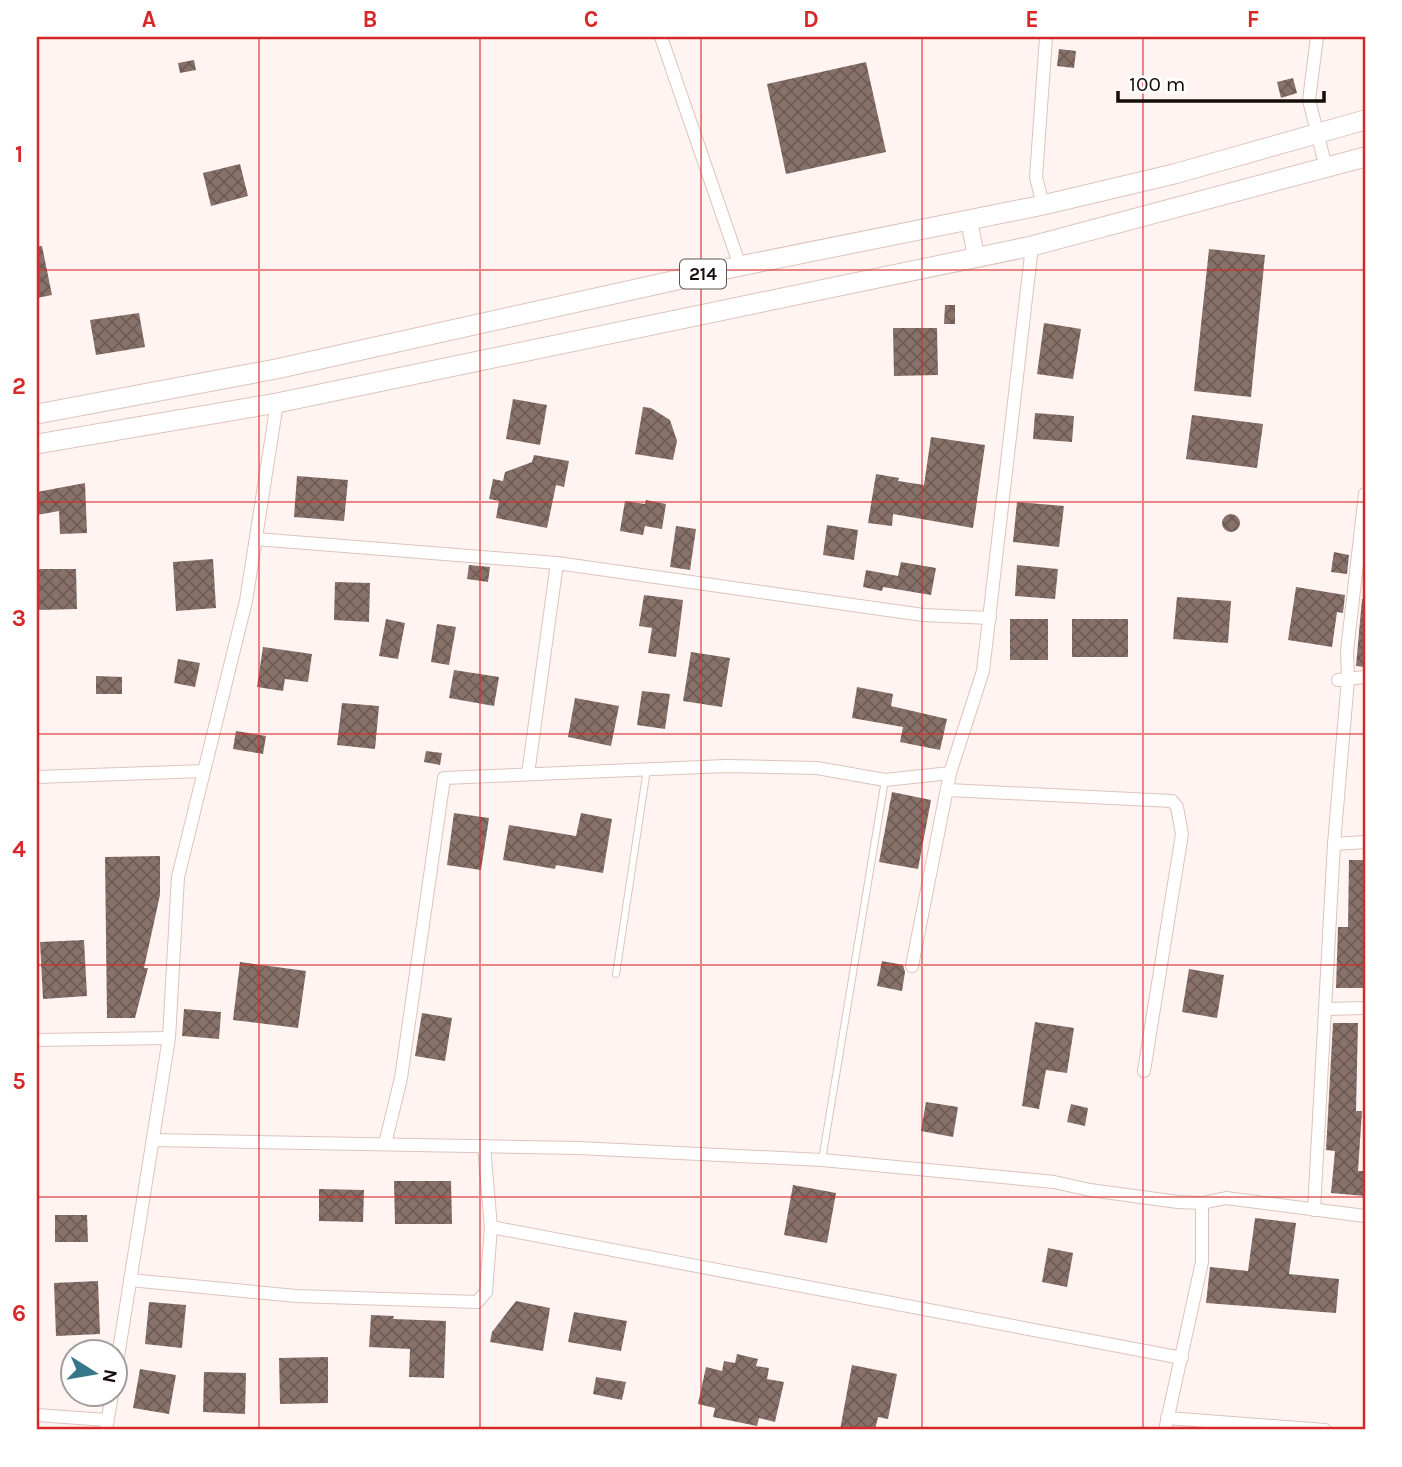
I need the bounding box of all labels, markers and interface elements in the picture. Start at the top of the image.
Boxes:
text: A [142,6,156,33]
text: B [363,6,377,33]
text: C [584,6,598,33]
text: D [803,6,819,33]
text: E [1025,6,1039,33]
text: F [1247,6,1259,33]
scale bar [1118,60,1325,104]
text: 100 m [1129,72,1186,96]
text: 1 [15,141,23,168]
road number: 214 [680,260,726,288]
text: 2 [12,373,26,400]
text: 3 [12,605,26,632]
text: 4 [12,836,26,863]
text: 5 [12,1068,26,1095]
text: 6 [12,1300,26,1327]
north arrow [60,1338,130,1408]
text: N [98,1367,122,1385]

